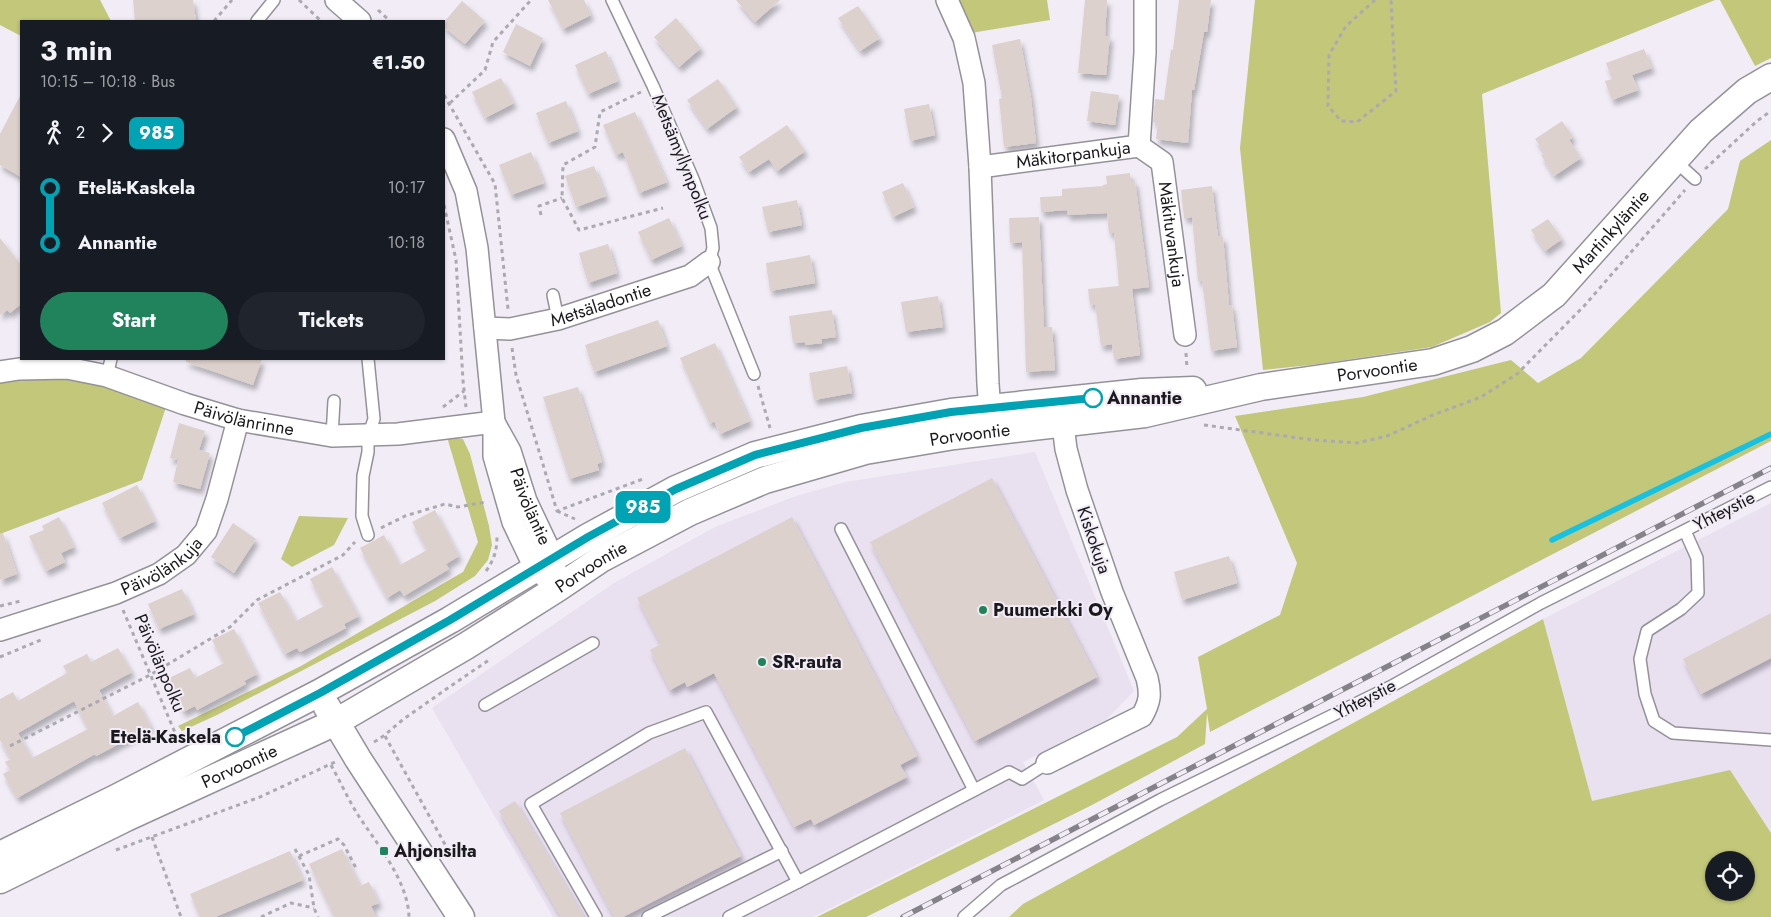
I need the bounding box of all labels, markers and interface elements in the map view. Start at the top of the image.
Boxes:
text: 3 min [40,30,113,71]
text: €1.50 [372,49,425,76]
text: 10:15 – 10:18 · Bus [40,70,175,93]
street label: Metsämyllynpolku [645,90,719,224]
icon: walk [40,119,68,147]
icon: forward [93,119,121,147]
text: 985 [139,120,174,146]
text: 2 [76,121,85,144]
street label: Mäkitorpankuja [1014,134,1132,175]
text: Etelä-Kaskela [78,174,195,201]
text: 10:17 [388,176,425,199]
street label: Mäkituvankuja [1152,180,1191,289]
street label: Martinkyläntie [1566,184,1655,279]
text: Annantie [78,229,157,256]
text: 10:18 [387,231,425,254]
street label: Metsäladontie [548,276,655,333]
button: Start [40,292,228,350]
button: Tickets [238,292,425,350]
street label: Porvoontie [1335,351,1419,389]
place label: Annantie [1106,385,1182,411]
marker: Annantie [1083,388,1103,408]
street label: Päivölänrinne [191,394,296,442]
street label: Porvoontie [928,417,1011,453]
street label: Päivöläntie [503,465,558,549]
street label: Yhteystie [1689,484,1759,538]
line badge: 985 [614,491,672,523]
text: 985 [626,494,660,520]
street label: Kiskokuja [1070,503,1118,577]
street label: Päivölänkuja [117,531,209,602]
street label: Porvoontie [550,534,632,599]
place label: Puumerkki Oy [993,597,1113,623]
marker: Puumerkki Oy [977,604,989,616]
street label: Päivölänpolku [128,610,192,716]
place label: SR-rauta [772,649,842,675]
marker: SR-rauta [756,656,768,668]
street label: Yhteystie [1330,672,1400,726]
place label: Etelä-Kaskela [110,724,221,750]
marker: Etelä-Kaskela [225,727,245,747]
street label: Porvoontie [197,738,282,795]
place label: Ahjonsilta [393,838,477,864]
marker: Ahjonsilta [378,845,390,857]
map controls [1705,851,1755,901]
button: locate [1705,851,1755,901]

